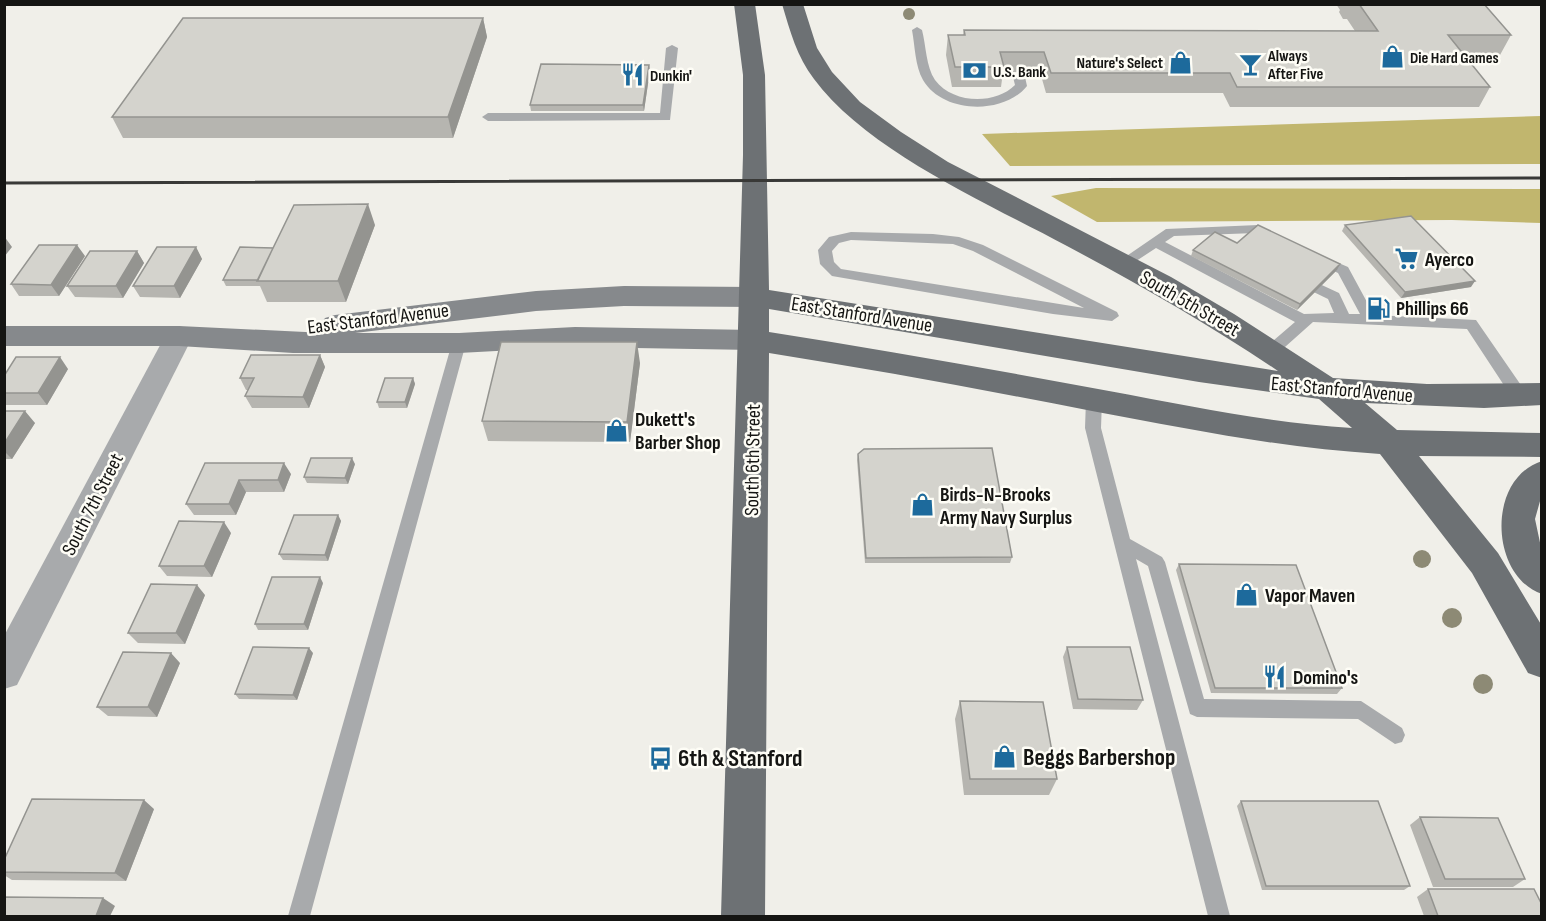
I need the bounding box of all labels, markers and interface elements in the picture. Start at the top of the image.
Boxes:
shop icon: Die Hard Games [1379,44,1405,70]
place label: Always After Five [1267,47,1324,84]
shop icon: Nature's Select [1168,49,1194,75]
place label: Die Hard Games [1410,49,1499,68]
bar icon: Always After Five [1237,51,1263,77]
place label: Nature's Select [1076,54,1163,73]
bank icon: U.S. Bank [962,58,988,84]
restaurant icon: Dunkin' [619,62,645,88]
place label: U.S. Bank [993,63,1046,82]
place label: Dunkin' [650,67,692,86]
supermarket icon: Ayerco [1394,246,1420,272]
place label: Ayerco [1424,248,1474,272]
street label: South 5th Street [1135,266,1244,342]
street label: East Stanford Avenue [790,292,934,338]
fuel station icon: Phillips 66 [1365,295,1391,321]
place label: Phillips 66 [1396,297,1469,321]
street label: East Stanford Avenue [306,298,450,340]
street label: East Stanford Avenue [1270,372,1414,408]
street label: South 6th Street [740,404,766,516]
place label: Dukett's Barber Shop [635,408,721,455]
shop icon: Dukett's Barber Shop [604,418,630,444]
street label: South 7th Street [57,449,129,559]
place label: Birds-N-Brooks Army Navy Surplus [939,483,1073,530]
shop icon: Birds-N-Brooks Army Navy Surplus [909,492,935,518]
shop icon: Vapor Maven [1234,582,1260,608]
place label: Vapor Maven [1265,584,1355,608]
restaurant icon: Domino's [1262,664,1288,690]
place label: Domino's [1293,666,1359,690]
place label: Beggs Barbershop [1023,743,1175,772]
place label: 6th & Stanford [678,744,803,773]
shop icon: Beggs Barbershop [992,744,1018,770]
bus stop icon: 6th & Stanford [647,745,673,771]

